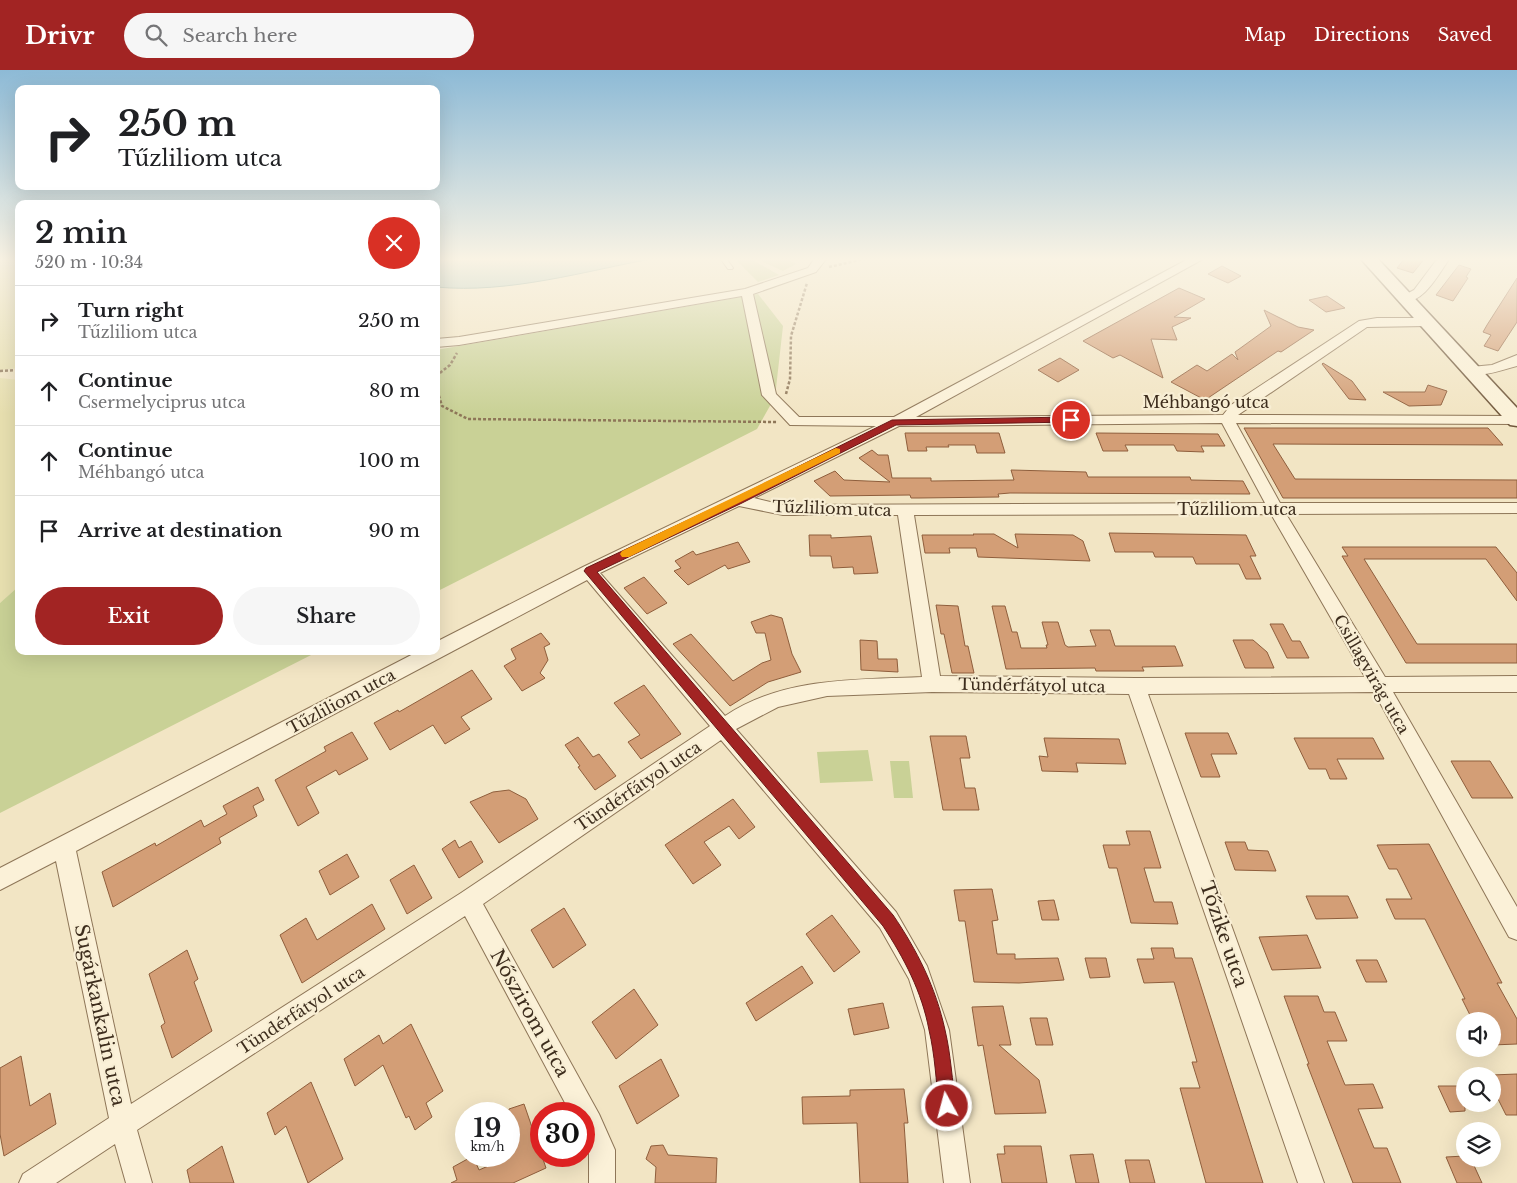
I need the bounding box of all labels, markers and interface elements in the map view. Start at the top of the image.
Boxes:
search box [124,13,474,58]
text: Drivr [25,21,94,50]
icon: search [142,21,170,49]
text: Search here [182,24,297,47]
text: Map [1244,24,1286,46]
text: Directions [1314,24,1410,46]
text: Saved [1438,24,1492,46]
text: 250 m [118,102,236,145]
icon: right [35,105,100,170]
text: Tűzliliom utca [118,145,282,172]
text: 2 min [35,214,127,251]
button: close [368,217,420,269]
text: 520 m · 10:34 [35,252,143,272]
text: Turn right [78,299,184,322]
icon: right [35,307,63,335]
text: 250 m [358,309,420,332]
text: Tűzliliom utca [78,322,197,342]
text: Continue [78,369,173,392]
icon: ahead [35,377,63,405]
text: 80 m [369,379,420,402]
text: Csermelyciprus utca [78,392,246,412]
street label: Méhbangó utca [1143,392,1269,412]
pin [1050,399,1092,441]
icon: arrive [1057,406,1085,434]
text: Continue [78,439,173,462]
icon: ahead [35,447,63,475]
text: 100 m [359,449,420,472]
text: Méhbangó utca [78,462,204,482]
street label: Tűzliliom utca [772,496,892,520]
street label: Tűzliliom utca [1177,499,1297,519]
icon: arrive [35,517,63,545]
text: Arrive at destination [78,519,282,542]
text: 90 m [368,519,420,542]
button: Exit [35,587,223,645]
button: Share [233,587,420,645]
street label: Csillagvirág utca [1330,611,1414,737]
street label: Tűzliliom utca [284,664,398,738]
street label: Tündérfátyol utca [958,674,1106,696]
street label: Tündérfátyol utca [571,737,705,835]
street label: Tőzike utca [1195,878,1253,990]
street label: Sugárkankalin utca [69,922,131,1108]
street label: Nőszirom utca [485,945,575,1081]
street label: Tündérfátyol utca [234,961,368,1058]
map controls [1456,1012,1501,1167]
button: sound [1456,1012,1501,1057]
button: search [1456,1067,1501,1112]
position arrow [920,1079,972,1131]
speed limit sign: 30 [530,1102,595,1167]
text: 19 [474,1113,501,1144]
button: layers [1456,1122,1501,1167]
text: km/h [470,1139,505,1154]

